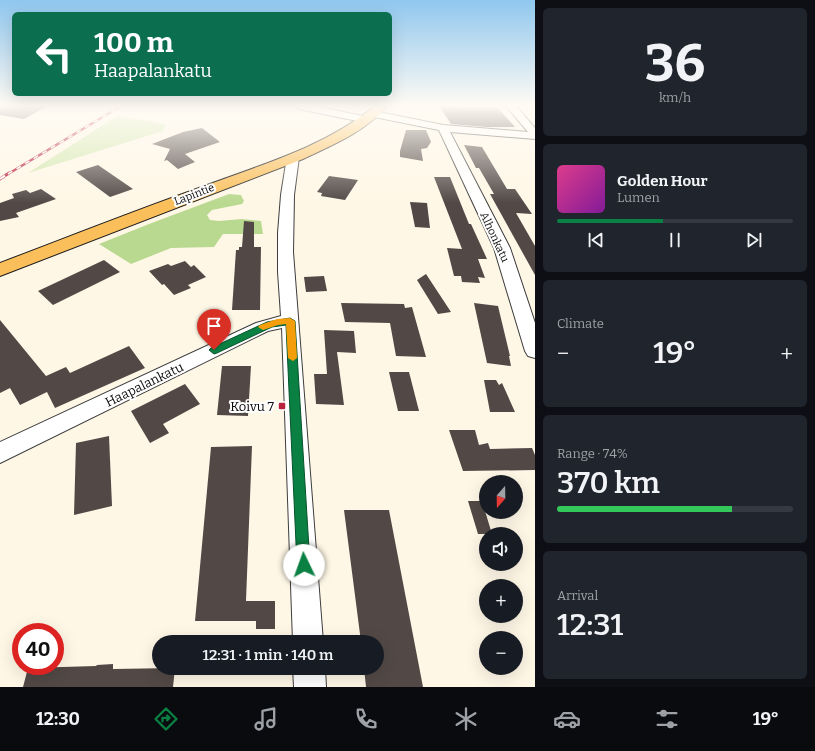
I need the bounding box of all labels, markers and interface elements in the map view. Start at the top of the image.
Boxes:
text: 100 m [94,26,173,59]
icon: left [28,28,80,80]
text: 36 [645,32,705,95]
text: Haapalankatu [94,60,212,82]
text: km/h [659,90,691,105]
text: Golden Hour [617,172,708,190]
street label: Lapintie [172,181,216,208]
text: Lumen [617,190,660,205]
street label: Alhonkatu [477,210,512,264]
icon: previous [585,229,607,251]
icon: pause [664,229,686,251]
icon: next [743,229,765,251]
pin [197,309,231,350]
icon: arrive [203,315,225,337]
text: Climate [557,316,604,331]
text: 19° [653,335,696,371]
text: − [557,340,569,367]
text: + [780,340,793,367]
street label: Haapalankatu [103,359,186,410]
place label: Koivu 7 [230,399,274,414]
marker: Koivu 7 [277,401,287,411]
text: Range · 74% [557,446,628,461]
text: 370 km [557,465,660,501]
north arrow [479,475,523,519]
map controls [479,475,523,675]
button: sound [479,527,523,571]
position arrow [283,544,325,586]
button: + [479,579,523,623]
text: Arrival [557,588,598,603]
text: 12:31 [557,607,623,643]
speed limit sign: 40 [12,623,64,675]
button: − [479,631,523,675]
text: 12:31 · 1 min · 140 m [203,646,333,664]
icon: directions [152,705,180,733]
icon: music [252,705,280,733]
icon: phone [352,705,380,733]
icon: climate [452,705,480,733]
icon: car [553,705,581,733]
icon: filters [653,705,681,733]
text: 12:30 [36,708,80,730]
text: 19° [753,708,779,730]

